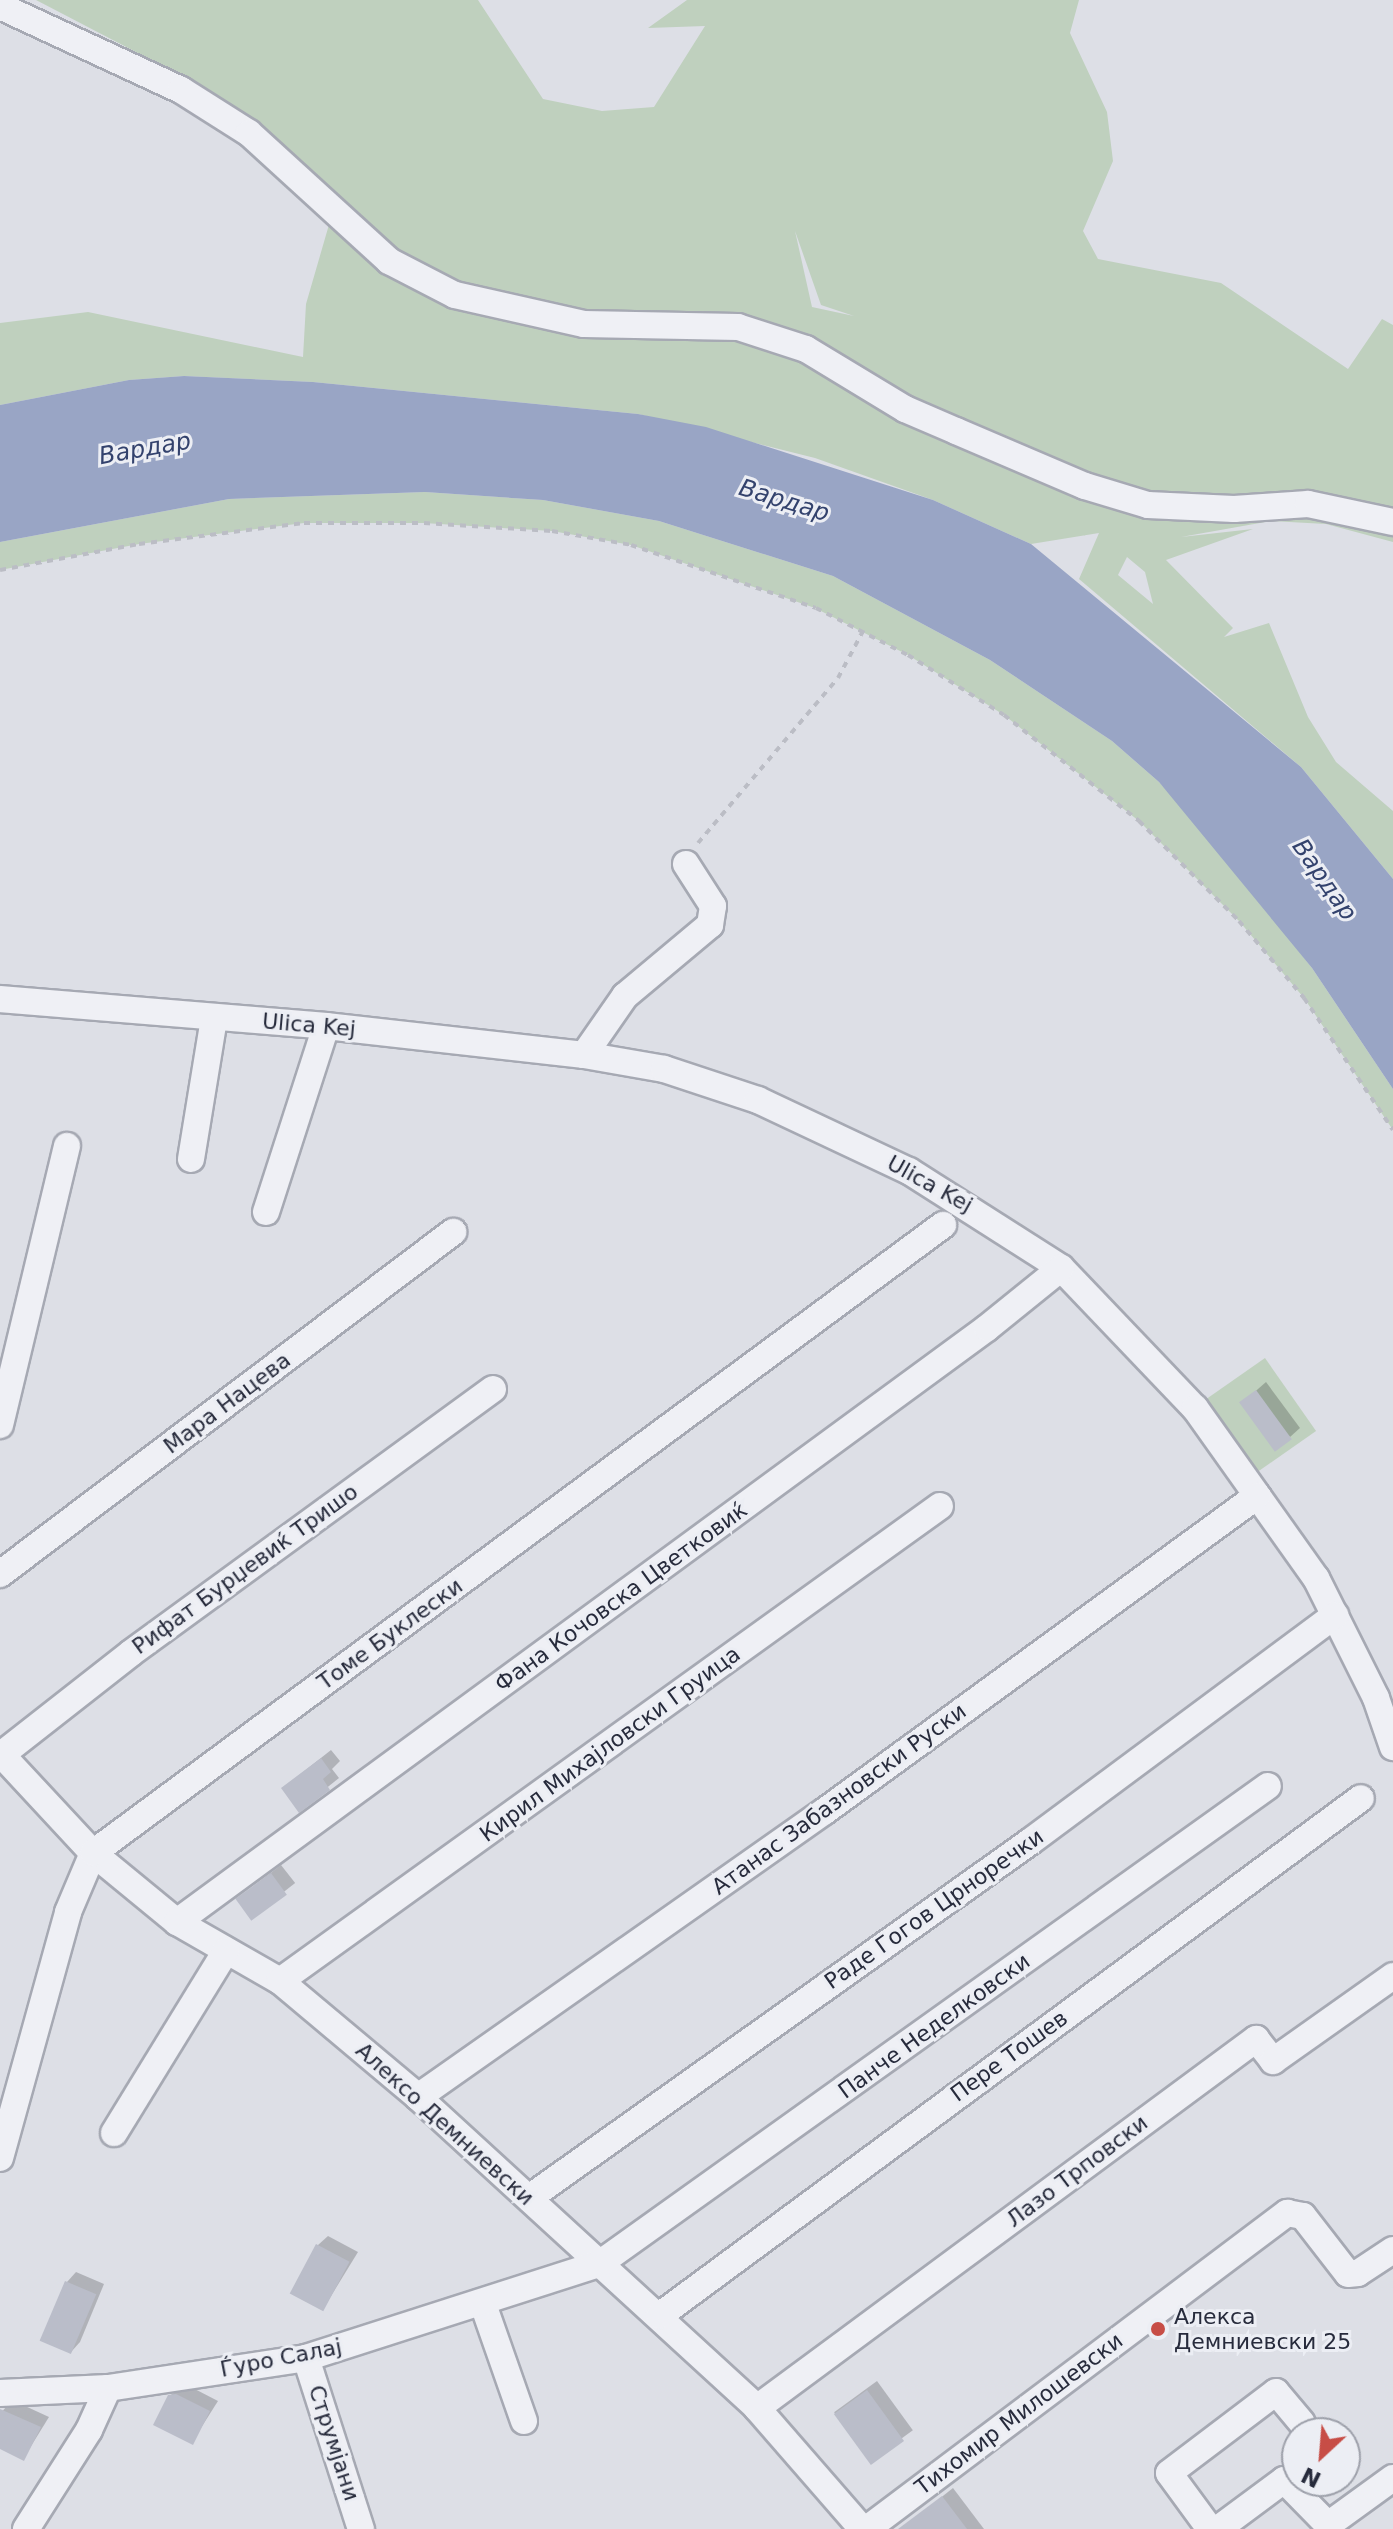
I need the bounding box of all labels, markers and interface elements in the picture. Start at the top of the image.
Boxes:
water label: Вардар [97,427,193,471]
water label: Вардар [735,474,833,528]
water label: Вардар [1286,834,1362,926]
street label: Ulica Kej [261,1008,357,1042]
street label: Ulica Kej [883,1150,977,1218]
street label: Мара Нацева [158,1347,296,1459]
street label: Рифат Бурџевиќ Тришо [127,1478,363,1660]
street label: Фана Кочовска Цветковиќ [490,1497,752,1697]
street label: Томе Буклески [312,1573,468,1695]
street label: Кирил Михајловски Груица [475,1641,745,1847]
street label: Атанас Забазновски Руски [707,1698,971,1900]
street label: Раде Гогов Црноречки [819,1823,1049,1995]
street label: Панче Неделковски [833,1948,1035,2104]
street label: Пере Тошев [945,2005,1073,2107]
street label: Алексо Демниевски [350,2037,540,2211]
street label: Лазо Трповски [1001,2109,1153,2233]
place label: Алекса Демниевски 25 [1174,2303,1351,2354]
marker: Алекса Демниевски 25 [1149,2320,1167,2338]
street label: Тихомир Милошевски [910,2327,1128,2501]
street label: Ѓуро Салај [218,2333,344,2383]
street label: Струмјани [303,2382,365,2504]
north arrow [1281,2417,1361,2497]
text: N [1297,2462,1325,2492]

